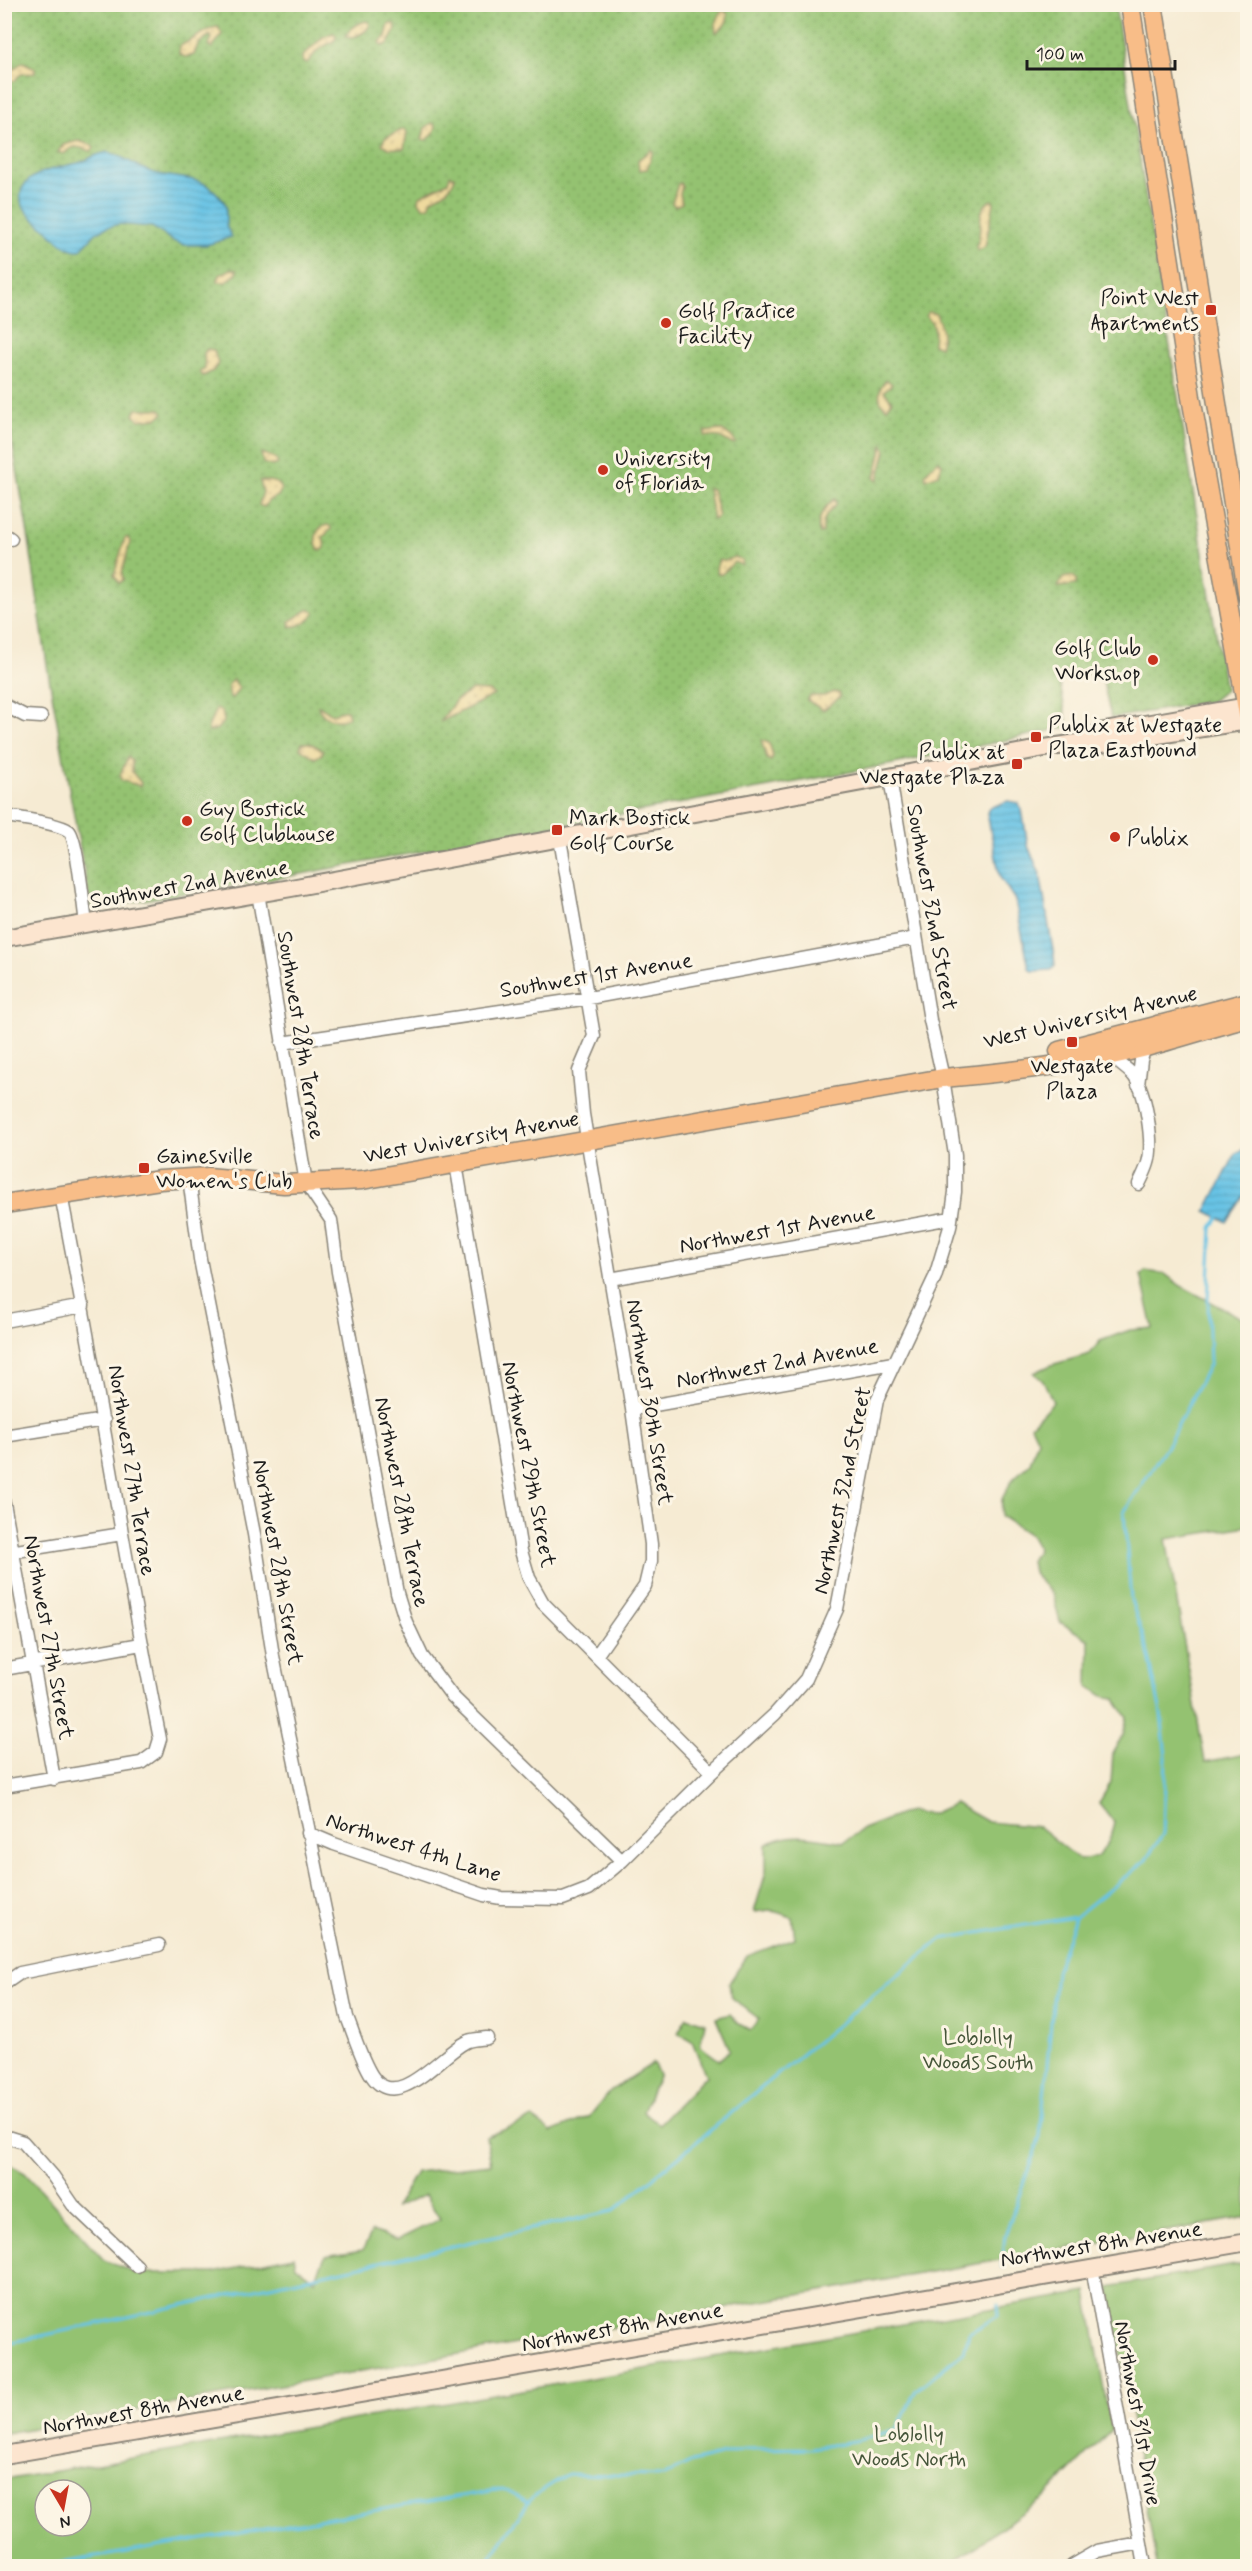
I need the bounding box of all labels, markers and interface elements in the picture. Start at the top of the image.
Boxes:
scale bar [1027,33,1176,71]
text: 100 m [1036,43,1084,67]
place label: Point West Apartments [1091,285,1199,340]
place label: Golf Practice Facility [678,298,796,351]
marker: Point West Apartments [1204,303,1218,317]
marker: Golf Practice Facility [659,316,673,330]
place label: University of Florida [615,445,711,498]
marker: University of Florida [596,463,610,477]
place label: Golf Club Workshop [1054,635,1141,688]
marker: Golf Club Workshop [1146,653,1160,667]
place label: Publix at Westgate Plaza Eastbound [1048,712,1222,765]
marker: Publix at Westgate Plaza Eastbound [1029,730,1043,744]
place label: Publix at Westgate Plaza [860,739,1005,793]
marker: Publix at Westgate Plaza [1010,757,1024,771]
place label: Guy Bostick Golf Clubhouse [199,796,335,849]
street label: Southwest 32nd Street [899,802,963,1013]
place label: Mark Bostick Golf Course [569,805,690,858]
marker: Guy Bostick Golf Clubhouse [180,814,194,828]
marker: Mark Bostick Golf Course [550,823,564,837]
place label: Publix [1127,825,1189,853]
marker: Publix [1108,830,1122,844]
street label: Southwest 2nd Avenue [88,854,291,916]
street label: Southwest 28th Terrace [270,929,330,1142]
street label: Southwest 1st Avenue [498,947,695,1005]
street label: West University Avenue [981,980,1200,1056]
marker: Westgate Plaza [1065,1035,1079,1049]
place label: Westgate Plaza [1030,1053,1114,1106]
street label: West University Avenue [361,1105,582,1171]
place label: Gainesville Women's Club [156,1143,292,1196]
marker: Gainesville Women's Club [137,1161,151,1175]
street label: Northwest 1st Avenue [677,1199,878,1261]
street label: Northwest 30th Street [619,1297,679,1507]
street label: Northwest 2nd Avenue [674,1332,881,1396]
street label: Northwest 29th Street [494,1359,562,1570]
street label: Northwest 27th Terrace [101,1363,162,1578]
street label: Northwest 32nd Street [807,1384,879,1597]
street label: Northwest 28th Terrace [367,1395,435,1610]
street label: Northwest 28th Street [245,1457,309,1668]
street label: Northwest 27th Street [16,1533,80,1742]
street label: Northwest 4th Lane [322,1806,505,1889]
park label: Loblolly Woods South [922,2024,1034,2077]
street label: Northwest 8th Avenue [998,2215,1204,2275]
street label: Northwest 8th Avenue [519,2296,725,2359]
street label: Northwest 31st Drive [1107,2319,1167,2508]
street label: Northwest 8th Avenue [40,2379,246,2442]
park label: Loblolly Woods North [852,2421,966,2474]
north arrow [33,2478,93,2538]
text: N [58,2510,72,2533]

